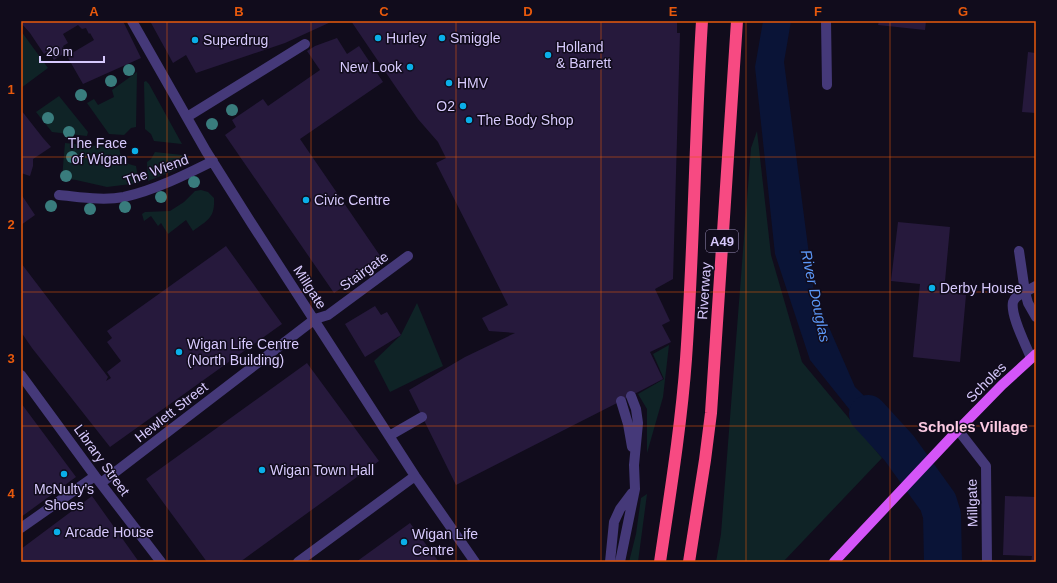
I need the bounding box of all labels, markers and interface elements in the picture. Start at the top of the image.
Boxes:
text: A [89,4,99,19]
text: B [234,4,244,19]
text: C [379,4,389,19]
text: D [523,4,533,19]
text: E [669,4,678,19]
text: F [814,4,822,19]
text: G [958,4,968,19]
place label: Hurley [386,30,426,46]
place label: Smiggle [450,30,501,46]
place label: Superdrug [203,32,268,48]
marker: Hurley [373,33,383,43]
marker: Smiggle [437,33,447,43]
marker: Superdrug [190,35,200,45]
scale bar [40,38,104,64]
place label: Holland & Barrett [556,39,611,71]
text: 20 m [46,45,73,59]
marker: Holland & Barrett [543,50,553,60]
place label: New Look [340,59,403,75]
marker: New Look [405,62,415,72]
place label: HMV [457,75,489,91]
marker: HMV [444,78,454,88]
text: 1 [7,82,15,97]
place label: O2 [436,98,455,114]
marker: O2 [458,101,468,111]
place label: The Body Shop [477,112,574,128]
marker: The Body Shop [464,115,474,125]
place label: The Face of Wigan [68,135,127,167]
marker: The Face of Wigan [130,146,140,156]
street label: The Wiend [121,151,191,189]
place label: Civic Centre [314,192,390,208]
marker: Civic Centre [301,195,311,205]
text: 2 [7,217,15,232]
road number: A49 [706,230,738,252]
street label: Stairgate [337,248,392,294]
water label: River Douglas [798,248,834,344]
street label: Millgate [290,262,330,312]
street label: Riverway [694,262,714,320]
place label: Derby House [940,280,1022,296]
marker: Derby House [927,283,937,293]
place label: Wigan Life Centre (North Building) [187,336,299,368]
marker: Wigan Life Centre (North Building) [174,347,184,357]
text: 3 [7,351,15,366]
street label: Scholes [963,359,1009,405]
street label: Hewlett Street [131,379,211,445]
district label: Scholes Village [918,418,1028,435]
street label: Library Street [71,421,133,499]
place label: Wigan Town Hall [270,462,374,478]
marker: Wigan Town Hall [257,465,267,475]
marker: McNulty's Shoes [59,469,69,479]
street label: Millgate [964,479,980,527]
place label: McNulty's Shoes [34,481,94,513]
text: 4 [7,486,15,501]
place label: Arcade House [65,524,154,540]
place label: Wigan Life Centre [412,526,478,558]
marker: Arcade House [52,527,62,537]
marker: Wigan Life Centre [399,537,409,547]

